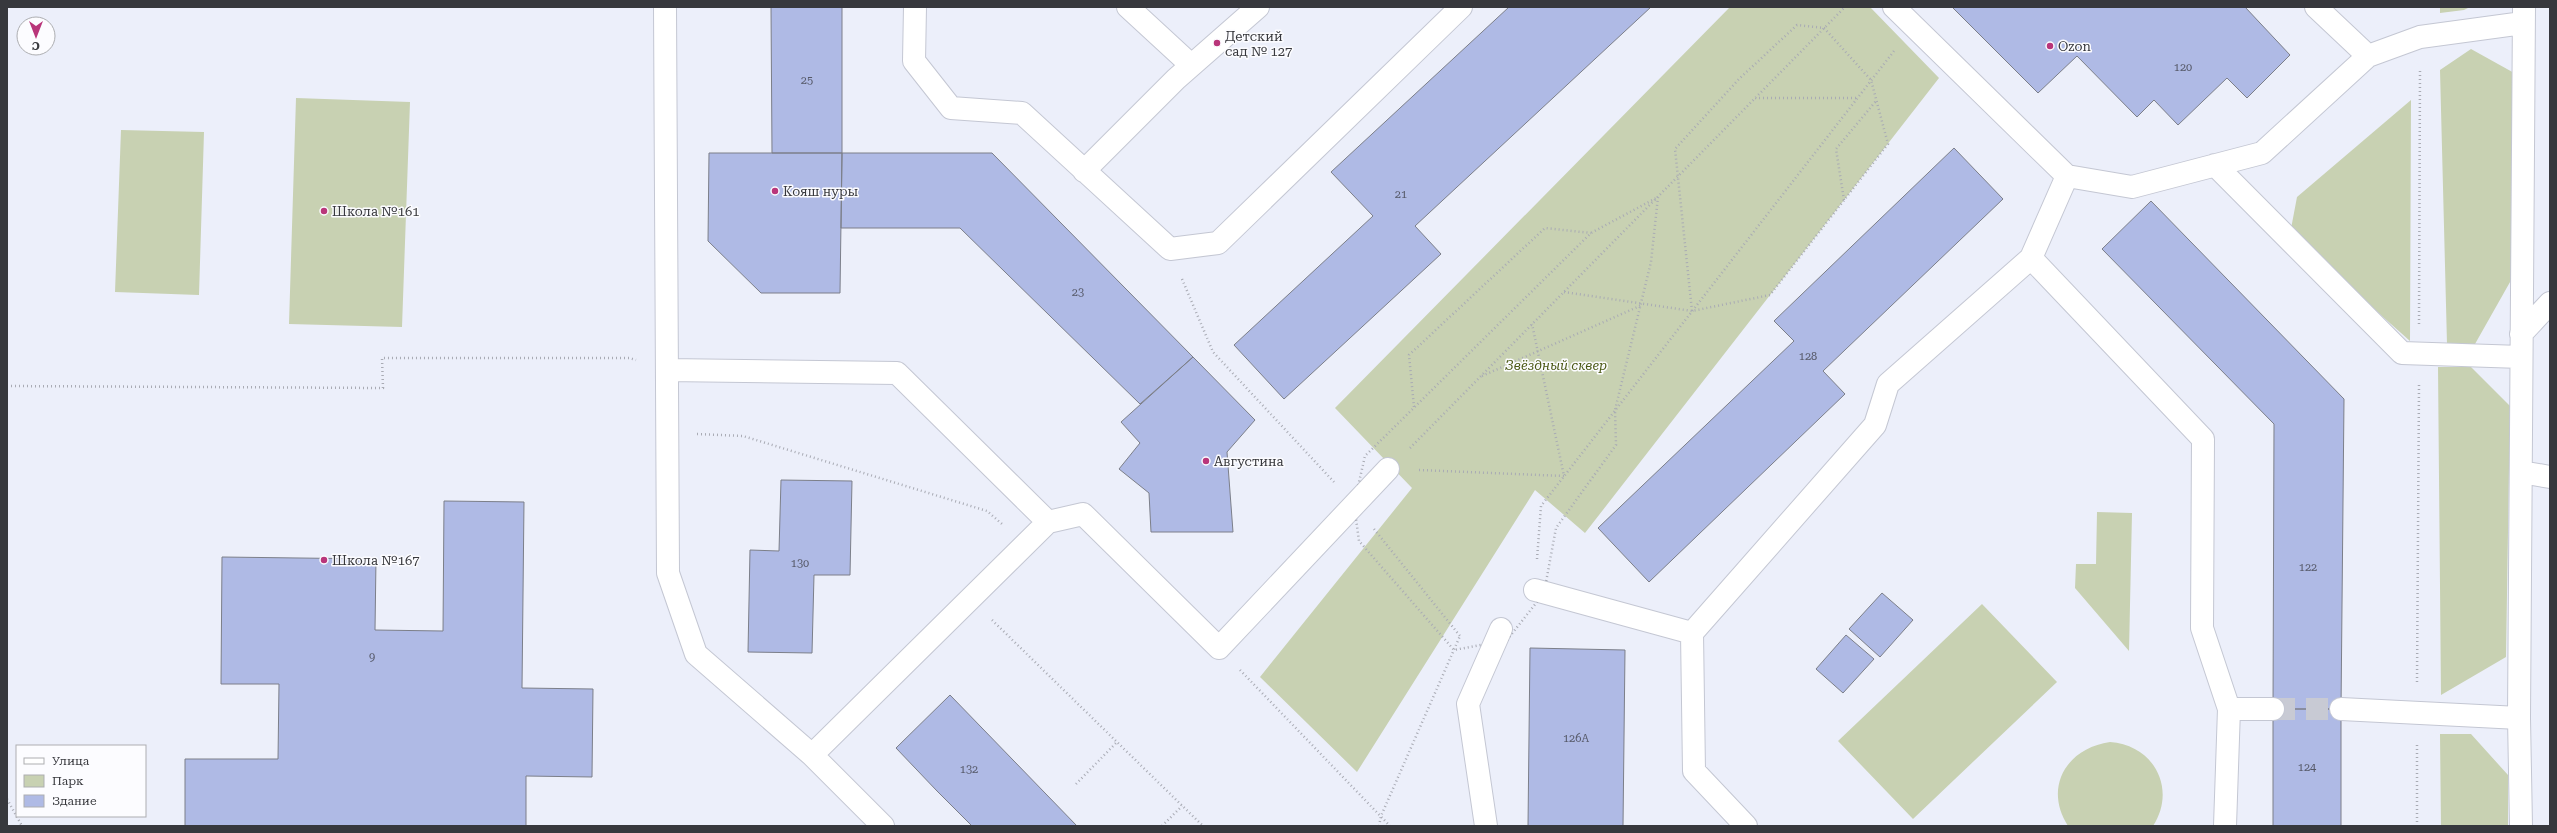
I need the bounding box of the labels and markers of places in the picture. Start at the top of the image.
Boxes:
place label: Детский сад № 127 [1225,29,1292,59]
marker: Детский сад № 127 [1212,38,1222,48]
place label: Ozon [2058,39,2091,54]
marker: Ozon [2045,41,2055,51]
place label: Кояш нуры [783,184,859,199]
marker: Кояш нуры [770,186,780,196]
place label: Школа №161 [332,204,420,219]
marker: Школа №161 [319,206,329,216]
place label: Августина [1214,454,1283,469]
marker: Августина [1201,456,1211,466]
place label: Школа №167 [332,553,420,568]
marker: Школа №167 [319,555,329,565]

